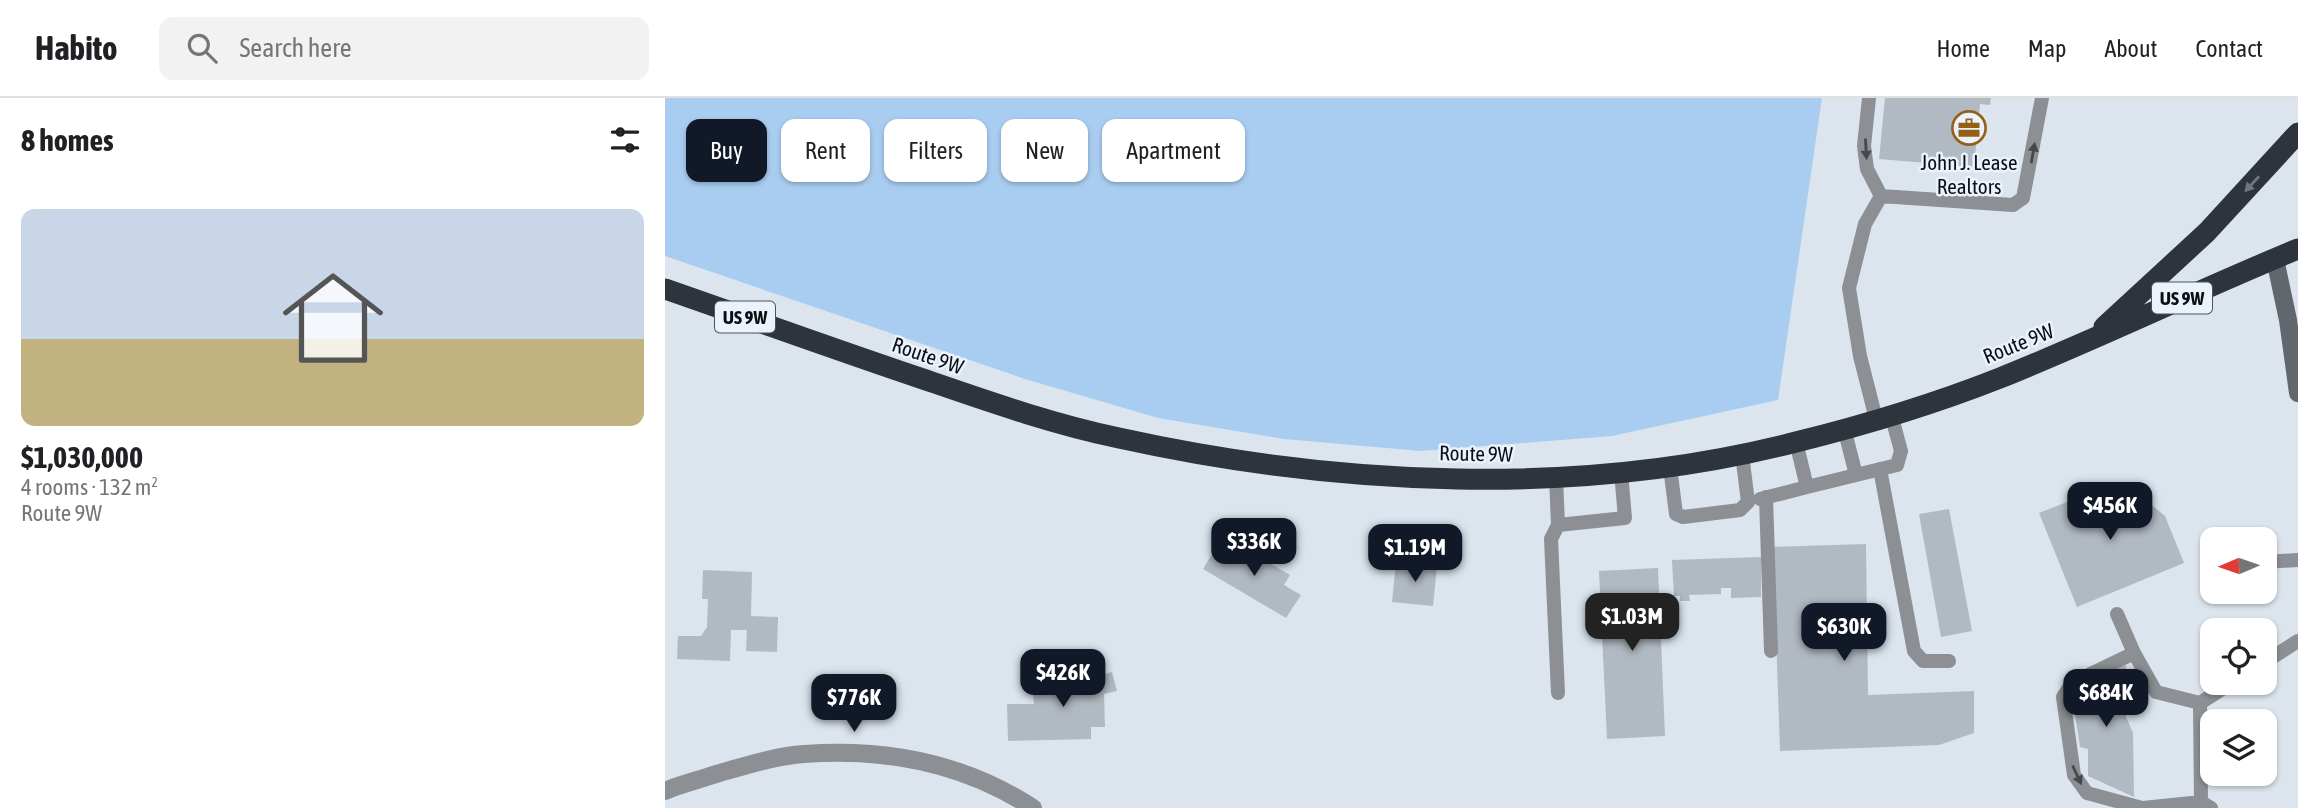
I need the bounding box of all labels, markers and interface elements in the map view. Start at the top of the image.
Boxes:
search box [159,17,649,80]
text: Habito [35,29,117,67]
icon: search [183,29,221,67]
text: Search here [239,33,352,63]
text: Home [1936,35,1990,62]
text: Map [2028,35,2066,62]
text: About [2104,35,2157,62]
text: Contact [2195,35,2263,62]
office icon: John J. Lease Realtors [1950,109,1988,147]
chip: Buy [686,119,767,182]
chip: Rent [781,119,870,182]
chip: Filters [884,119,987,182]
chip: New [1001,119,1088,182]
chip: Apartment [1102,119,1245,182]
icon: filters [606,121,644,159]
text: 8 homes [21,123,114,157]
one-way arrow [1860,138,1871,160]
one-way arrow [2028,142,2039,164]
place label: John J. Lease Realtors [1920,150,2018,198]
one-way arrow [2245,175,2261,192]
icon: home [270,255,396,381]
road number: US 9W [2152,282,2212,314]
road number: US 9W [715,302,775,332]
street label: Route 9W [1979,318,2057,368]
street label: Route 9W [889,332,968,379]
text: $1,030,000 [21,440,143,474]
street label: Route 9W [1439,440,1514,466]
text: 4 rooms · 132 m² [21,474,158,500]
pin: $456K [2061,482,2159,542]
text: $456K [2083,492,2137,518]
text: Route 9W [21,500,102,526]
pin: $336K [1205,518,1303,578]
pin: $1.19M [1358,524,1472,584]
north arrow [2200,527,2277,604]
map controls [2200,527,2277,786]
text: $336K [1227,528,1281,554]
text: $1.19M [1384,534,1446,560]
pin: $1.03M [1575,594,1689,653]
text: $1.03M [1601,603,1663,629]
pin: $630K [1795,603,1893,663]
text: $630K [1817,613,1871,639]
button: locate [2200,618,2277,695]
pin: $426K [1014,650,1112,709]
text: $426K [1036,659,1090,685]
pin: $684K [2057,670,2155,729]
pin: $776K [805,674,903,734]
text: $684K [2079,679,2133,705]
text: $776K [827,684,881,710]
button: layers [2200,709,2277,786]
one-way arrow [2071,765,2083,786]

